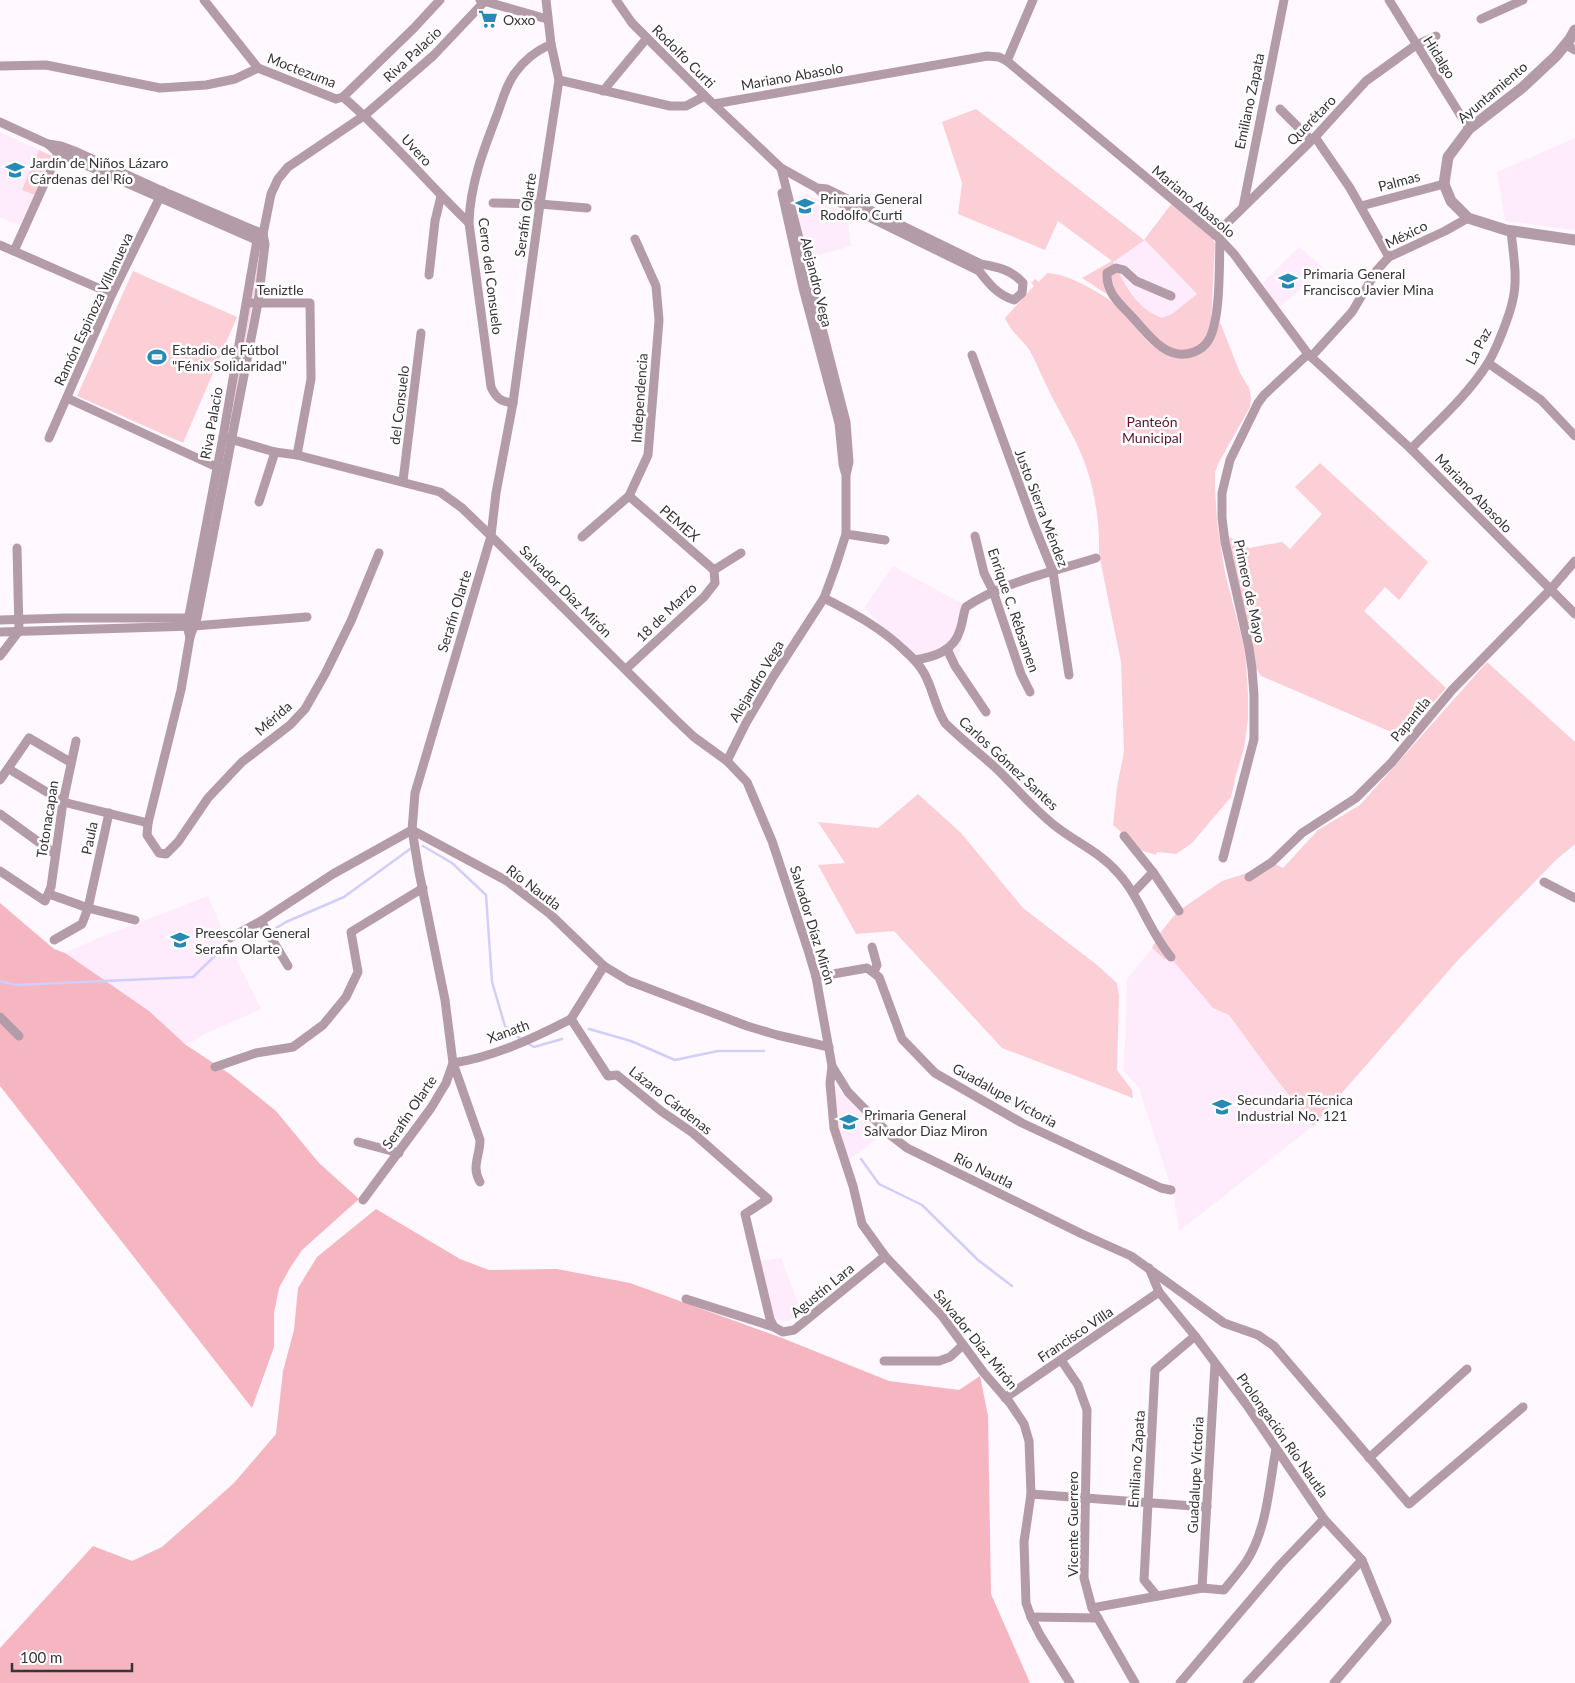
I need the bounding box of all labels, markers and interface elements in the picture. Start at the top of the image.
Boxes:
supermarket icon: Oxxo [477,8,499,30]
place label: Oxxo [503,11,536,28]
street label: Rodolfo Curti [649,21,719,91]
street label: Riva Palacio [379,23,445,85]
street label: Hidalgo [1420,33,1460,82]
street label: Moctezuma [265,49,339,91]
street label: Emiliano Zapata [1231,51,1267,151]
street label: Ayuntamiento [1453,58,1531,126]
street label: Mariano Abasolo [740,59,845,93]
street label: Querétaro [1283,91,1339,149]
street label: Uvero [398,131,436,170]
place label: Jardín de Niños Lázaro Cárdenas del Río [30,154,168,187]
school or university icon: Jardín de Niños Lázaro Cárdenas del Río [4,159,26,181]
street label: Mariano Abasolo [1149,161,1239,241]
street label: Palmas [1376,167,1422,195]
street label: Serafín Olarte [511,172,539,258]
place label: Primaria General Rodolfo Curti [820,190,922,223]
school or university icon: Primaria General Rodolfo Curti [794,195,816,217]
street label: México [1382,216,1430,251]
street label: Cerro del Consuelo [475,217,507,335]
street label: Ramón Espinoza Villanueva [50,230,136,388]
street label: Alejandro Vega [798,235,836,329]
place label: Primaria General Francisco Javier Mina [1303,265,1434,298]
school or university icon: Primaria General Francisco Javier Mina [1277,270,1299,292]
street label: Teniztle [256,281,304,298]
street label: La Paz [1462,325,1494,367]
place label: Estadio de Fútbol "Fénix Solidaridad" [172,341,287,374]
sports icon: Estadio de Fútbol "Fénix Solidaridad" [146,346,168,368]
street label: Independencia [627,353,651,443]
street label: del Consuelo [386,364,412,446]
street label: Riva Palacio [196,386,226,460]
park label: Panteón Municipal [1122,413,1182,446]
street label: Justo Sierra Méndez [1012,447,1072,569]
street label: Mariano Abasolo [1432,450,1516,536]
street label: PEMEX [657,501,703,545]
street label: Primero de Mayo [1231,538,1269,644]
street label: Salvador Díaz Mirón [516,541,616,641]
street label: Enrique C. Rébsamen [985,546,1043,674]
street label: Serafín Olarte [433,568,475,654]
street label: 18 de Marzo [632,579,700,645]
street label: Alejandro Vega [725,637,787,725]
street label: Papantla [1386,693,1434,745]
street label: Mérida [251,697,295,739]
street label: Carlos Gómez Santes [956,713,1062,813]
street label: Totonacapan [32,779,62,859]
street label: Paula [77,820,101,856]
street label: Río Nautla [503,861,565,913]
street label: Salvador Díaz Mirón [787,863,839,987]
place label: Preescolar General Serafin Olarte [195,924,310,957]
school or university icon: Preescolar General Serafin Olarte [169,929,191,951]
street label: Xanath [485,1016,531,1046]
street label: Guadalupe Victoria [950,1059,1060,1131]
street label: Lázaro Cárdenas [626,1062,716,1138]
street label: Serafín Olarte [378,1072,440,1152]
place label: Secundaria Técnica Industrial No. 121 [1237,1091,1353,1124]
school or university icon: Secundaria Técnica Industrial No. 121 [1211,1096,1233,1118]
place label: Primaria General Salvador Diaz Miron [864,1106,988,1139]
school or university icon: Primaria General Salvador Diaz Miron [838,1111,860,1133]
street label: Río Nautla [951,1148,1017,1192]
street label: Agustín Lara [787,1259,857,1321]
street label: Salvador Díaz Mirón [931,1286,1021,1392]
street label: Francisco Villa [1034,1303,1116,1365]
street label: Prolongación Río Nautla [1234,1370,1332,1500]
street label: Emiliano Zapata [1124,1410,1148,1508]
street label: Guadalupe Victoria [1183,1416,1207,1534]
street label: Vicente Guerrero [1064,1471,1081,1577]
scale bar [12,1640,132,1672]
text: 100 m [20,1648,62,1666]

